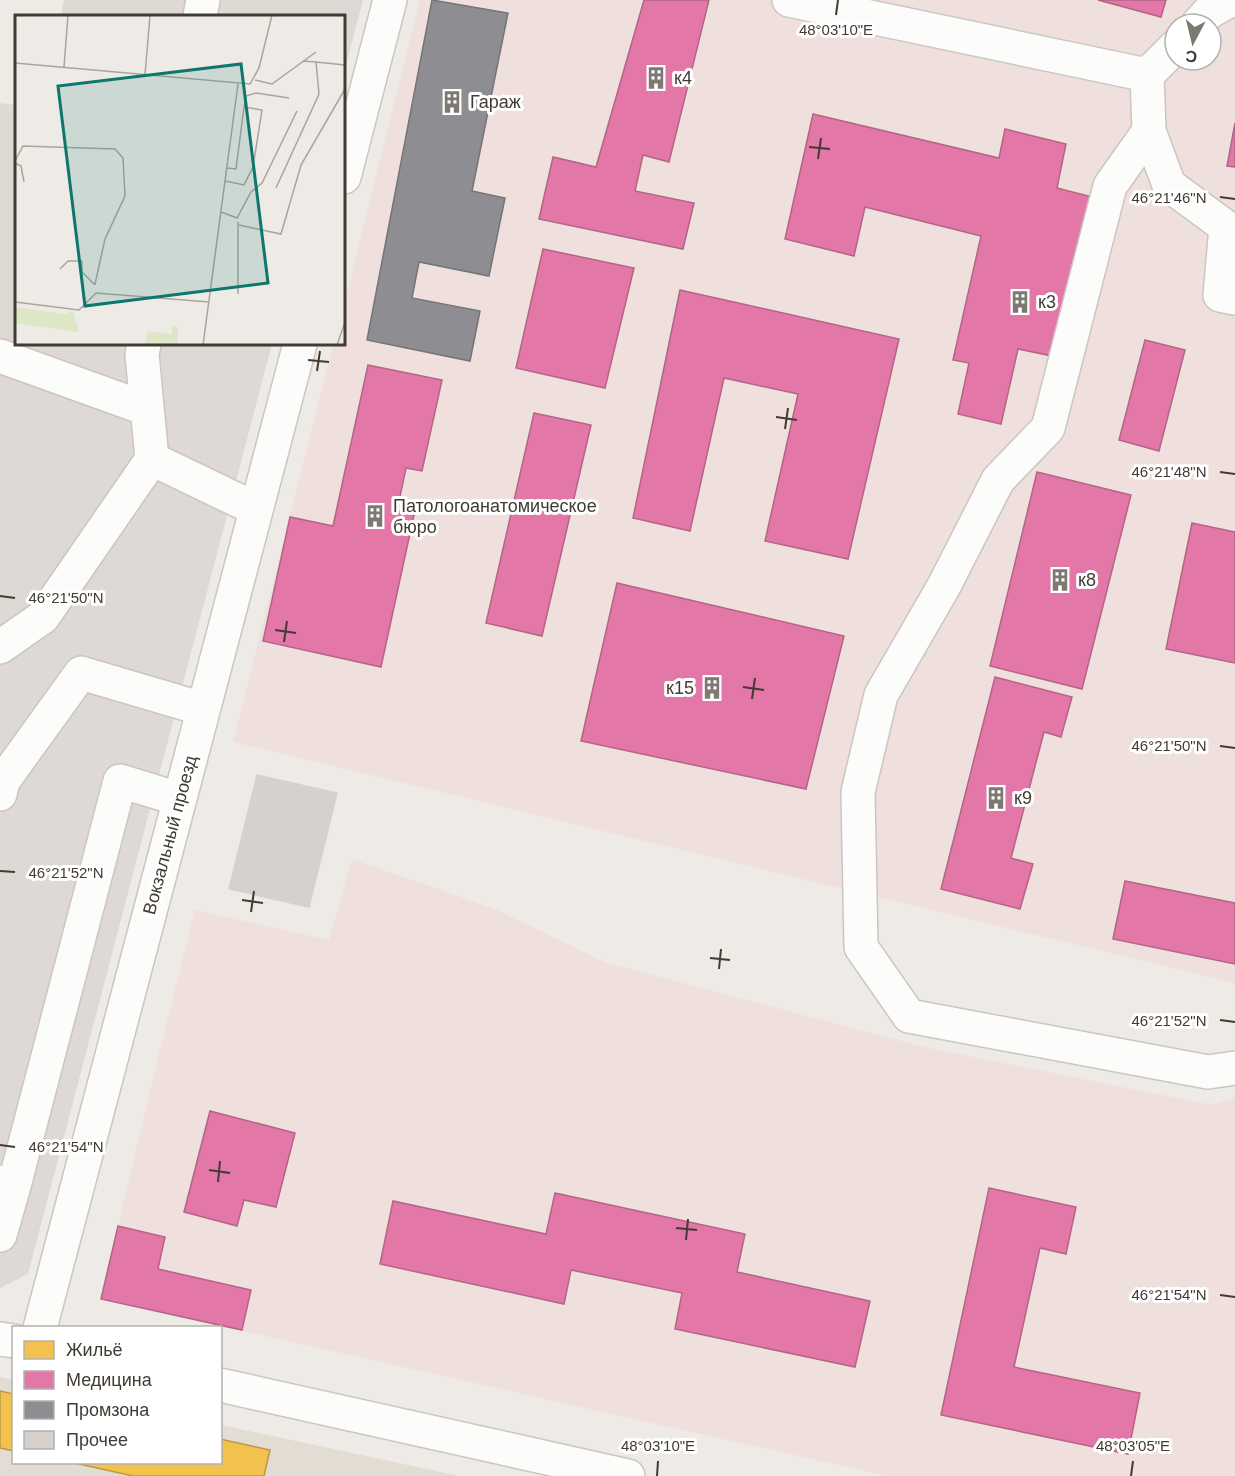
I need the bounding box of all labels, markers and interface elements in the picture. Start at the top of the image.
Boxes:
north arrow [1163,12,1223,72]
inset map [15,15,345,345]
text: 48°03'10"E [799,21,873,38]
text: С [1184,47,1198,66]
building icon: к4 [643,65,669,91]
place label: к4 [674,68,692,88]
building icon: Гараж [439,89,465,115]
place label: Гараж [470,92,521,112]
text: 46°21'46"N [1131,189,1207,206]
building icon: к3 [1007,289,1033,315]
place label: к3 [1038,292,1056,312]
text: 46°21'48"N [1131,463,1207,480]
place label: Патологоанатомическое бюро [393,496,597,537]
building icon: Патологоанатомическое бюро [362,503,388,529]
building icon: к8 [1047,567,1073,593]
place label: к8 [1078,570,1096,590]
text: 46°21'50"N [28,589,104,606]
building icon: к15 [699,675,725,701]
place label: к15 [666,678,694,698]
text: 46°21'50"N [1131,737,1207,754]
street label: Вокзальный проезд [139,753,201,917]
building icon: к9 [983,785,1009,811]
place label: к9 [1014,788,1032,808]
text: 46°21'52"N [28,864,104,881]
text: 46°21'52"N [1131,1012,1207,1029]
text: 46°21'54"N [28,1138,104,1155]
text: 46°21'54"N [1131,1286,1207,1303]
legend [12,1326,222,1464]
text: Жильё [66,1340,123,1360]
text: Медицина [66,1370,153,1390]
text: Промзона [66,1400,150,1420]
text: Прочее [66,1430,128,1450]
text: 48°03'10"E [621,1437,695,1454]
text: 48°03'05"E [1096,1437,1170,1454]

